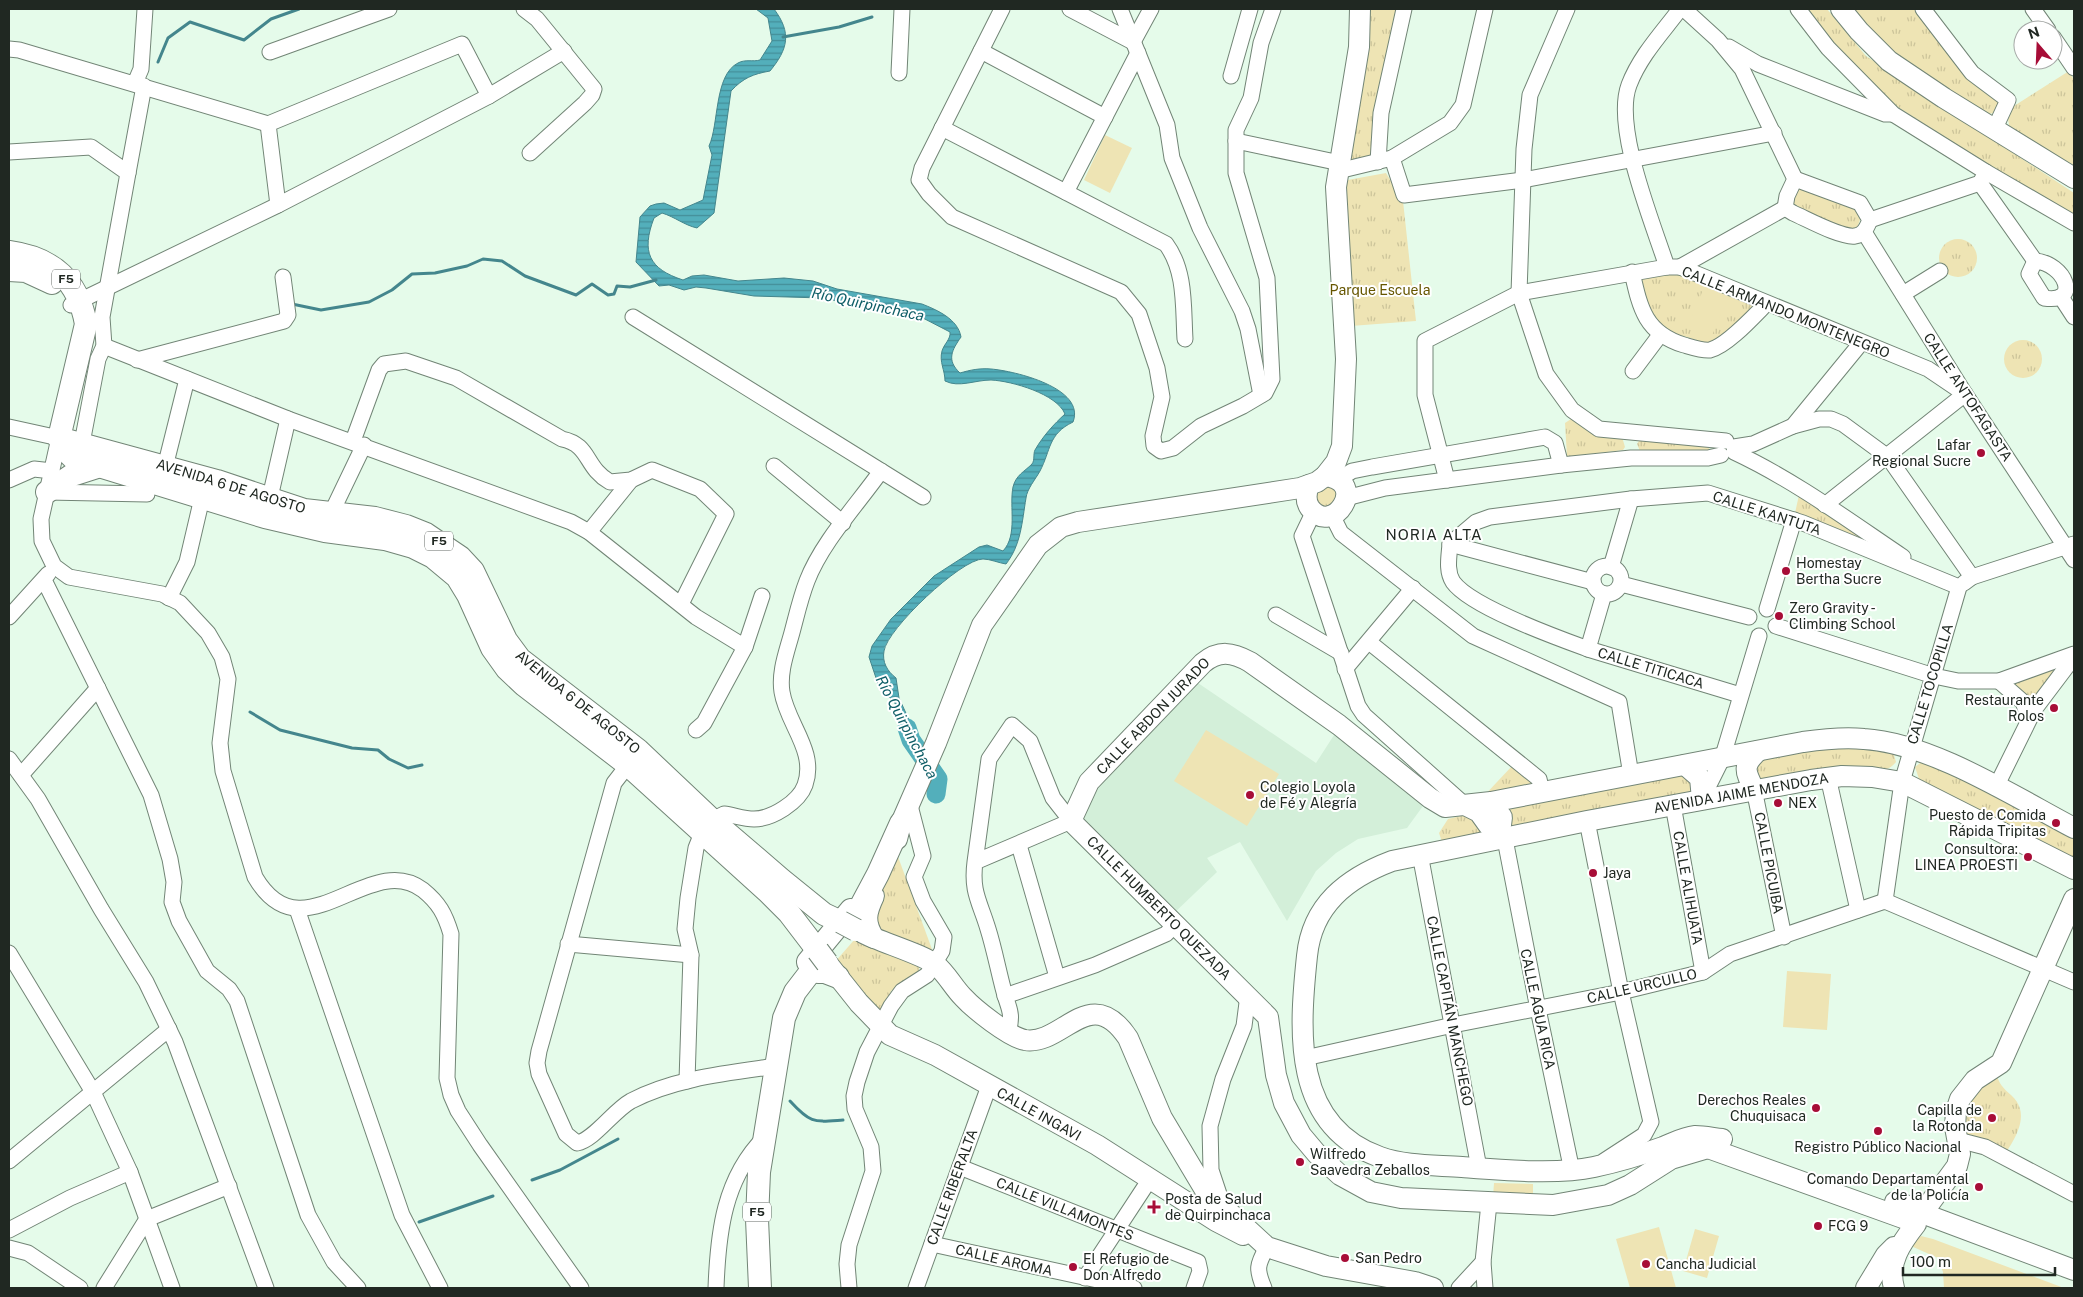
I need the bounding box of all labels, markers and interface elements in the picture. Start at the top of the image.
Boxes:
north arrow [2013,20,2063,70]
text: N [2026,23,2042,42]
street label: CALLE ARMANDO MONTENEGRO [1680,263,1892,361]
road number: F5 [52,270,80,288]
park label: Parque Escuela [1330,282,1430,298]
water label: Río Quirpinchaca [810,284,926,324]
street label: CALLE ANTOFAGASTA [1921,330,2016,464]
place label: Lafar Regional Sucre [1872,437,1971,469]
marker: Lafar Regional Sucre [1975,447,1987,459]
street label: AVENIDA 6 DE AGOSTO [154,456,308,516]
street label: CALLE KANTUTA [1711,488,1823,538]
district label: NORIA ALTA [1385,526,1483,543]
road number: F5 [425,532,453,550]
place label: Homestay Bertha Sucre [1796,555,1882,587]
marker: Homestay Bertha Sucre [1780,565,1792,577]
place label: Zero Gravity - Climbing School [1789,600,1896,632]
marker: Zero Gravity - Climbing School [1773,610,1785,622]
street label: CALLE TOCOPILLA [1904,622,1956,746]
street label: CALLE TITICACA [1596,644,1706,692]
street label: AVENIDA 6 DE AGOSTO [513,647,643,757]
street label: CALLE ABDON JURADO [1093,654,1213,778]
water label: Río Quirpinchaca [873,672,941,782]
place label: Restaurante Rolos [1965,692,2044,724]
marker: Restaurante Rolos [2048,702,2060,714]
street label: AVENIDA JAIME MENDOZA [1652,770,1830,816]
place label: Colegio Loyola de Fé y Alegría [1260,779,1357,811]
marker: Colegio Loyola de Fé y Alegría [1244,789,1256,801]
place label: NEX [1788,795,1818,811]
marker: NEX [1772,797,1784,809]
place label: Puesto de Comida Rápida Tripitas [1929,807,2046,839]
street label: CALLE PICUIBA [1751,811,1787,915]
marker: Puesto de Comida Rápida Tripitas [2050,817,2062,829]
street label: CALLE ALIHUATA [1670,830,1706,946]
street label: CALLE HUMBERTO QUEZADA [1084,833,1234,983]
place label: Consultora: LINEA PROESTI [1915,841,2018,873]
marker: Consultora: LINEA PROESTI [2022,851,2034,863]
place label: Jaya [1603,865,1631,881]
marker: Jaya [1587,867,1599,879]
street label: CALLE CAPITÁN MANCHEGO [1424,914,1477,1107]
street label: CALLE AGUA RICA [1517,947,1559,1071]
street label: CALLE URCULLO [1585,966,1699,1006]
street label: CALLE INGAVI [994,1084,1084,1144]
place label: Derechos Reales Chuquisaca [1697,1092,1806,1124]
marker: Derechos Reales Chuquisaca [1810,1102,1822,1114]
place label: Capilla de la Rotonda [1913,1102,1982,1134]
marker: Capilla de la Rotonda [1986,1112,1998,1124]
marker: Registro Público Nacional [1872,1125,1884,1137]
street label: CALLE RIBERALTA [924,1127,980,1247]
place label: Registro Público Nacional [1794,1139,1962,1155]
place label: Wilfredo Saavedra Zeballos [1310,1146,1430,1178]
marker: Wilfredo Saavedra Zeballos [1294,1156,1306,1168]
place label: Comando Departamental de la Policía [1807,1171,1969,1203]
street label: CALLE VILLAMONTES [994,1174,1136,1244]
marker: Comando Departamental de la Policía [1973,1181,1985,1193]
place label: Posta de Salud de Quirpinchaca [1165,1191,1271,1223]
marker: Posta de Salud de Quirpinchaca [1147,1200,1161,1214]
road number: F5 [743,1202,771,1222]
place label: FCG 9 [1828,1218,1869,1234]
marker: FCG 9 [1812,1220,1824,1232]
street label: CALLE AROMA [954,1241,1054,1279]
scale bar [1903,1244,2056,1276]
place label: San Pedro [1355,1250,1422,1266]
place label: El Refugio de Don Alfredo [1083,1251,1169,1283]
marker: San Pedro [1339,1252,1351,1264]
text: 100 m [1910,1253,1951,1270]
place label: Cancha Judicial [1656,1256,1757,1272]
marker: Cancha Judicial [1640,1258,1652,1270]
marker: El Refugio de Don Alfredo [1067,1261,1079,1273]

